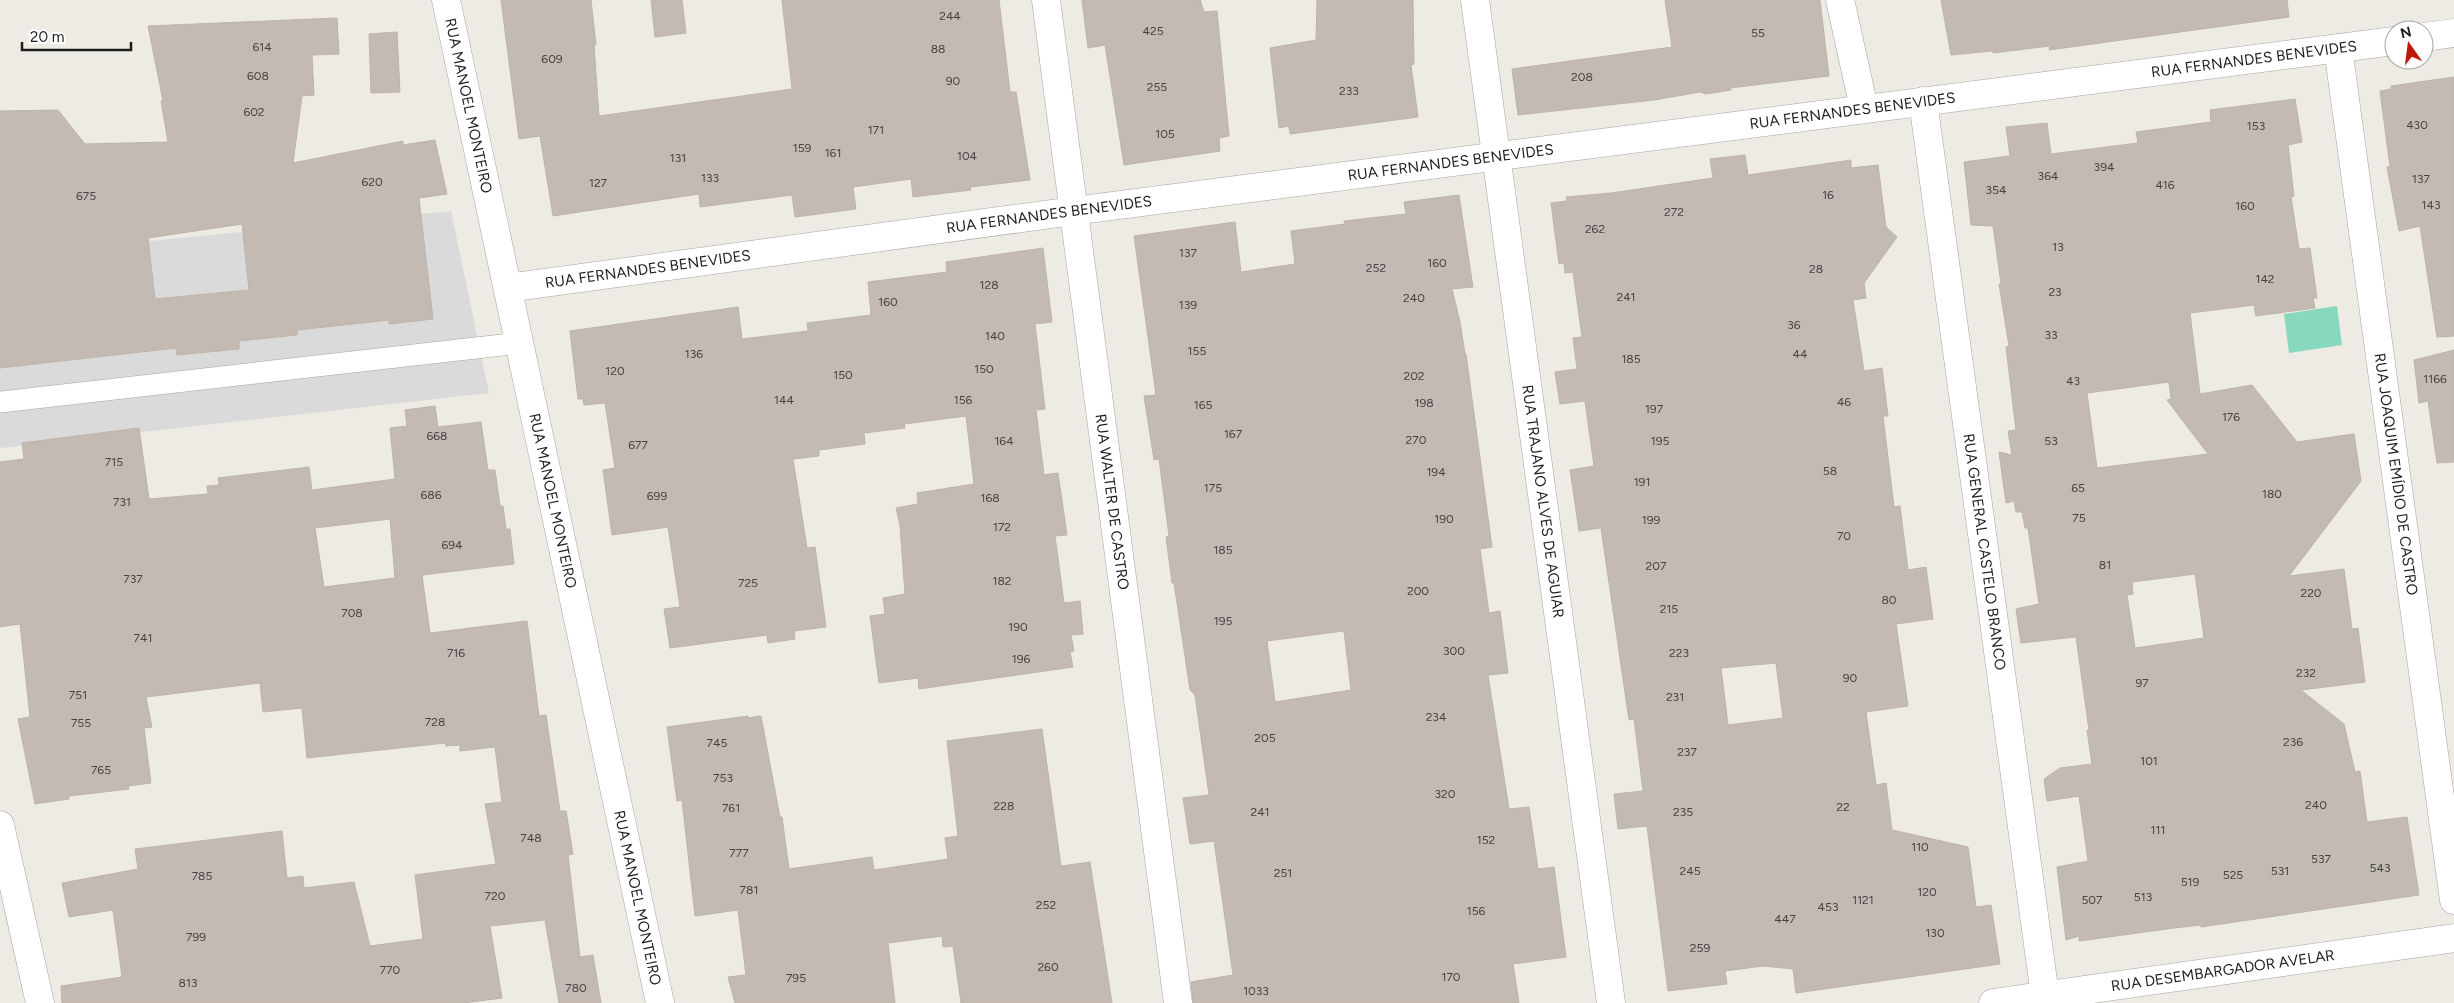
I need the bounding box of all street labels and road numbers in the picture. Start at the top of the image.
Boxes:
street label: RUA MANOEL MONTEIRO [441,16,496,195]
street label: RUA FERNANDES BENEVIDES [2150,37,2358,81]
street label: RUA FERNANDES BENEVIDES [1748,89,1956,133]
street label: RUA FERNANDES BENEVIDES [1347,140,1555,185]
street label: RUA FERNANDES BENEVIDES [945,192,1153,237]
street label: RUA FERNANDES BENEVIDES [544,246,752,292]
street label: RUA JOAQUIM EMÍDIO DE CASTRO [2371,352,2421,596]
street label: RUA TRAJANO ALVES DE AGUIAR [1518,384,1568,619]
street label: RUA MANOEL MONTEIRO [525,411,580,590]
street label: RUA WALTER DE CASTRO [1092,413,1133,591]
street label: RUA GENERAL CASTELO BRANCO [1959,432,2010,671]
street label: RUA MANOEL MONTEIRO [610,809,665,987]
street label: RUA DESEMBARGADOR AVELAR [2110,946,2336,995]

